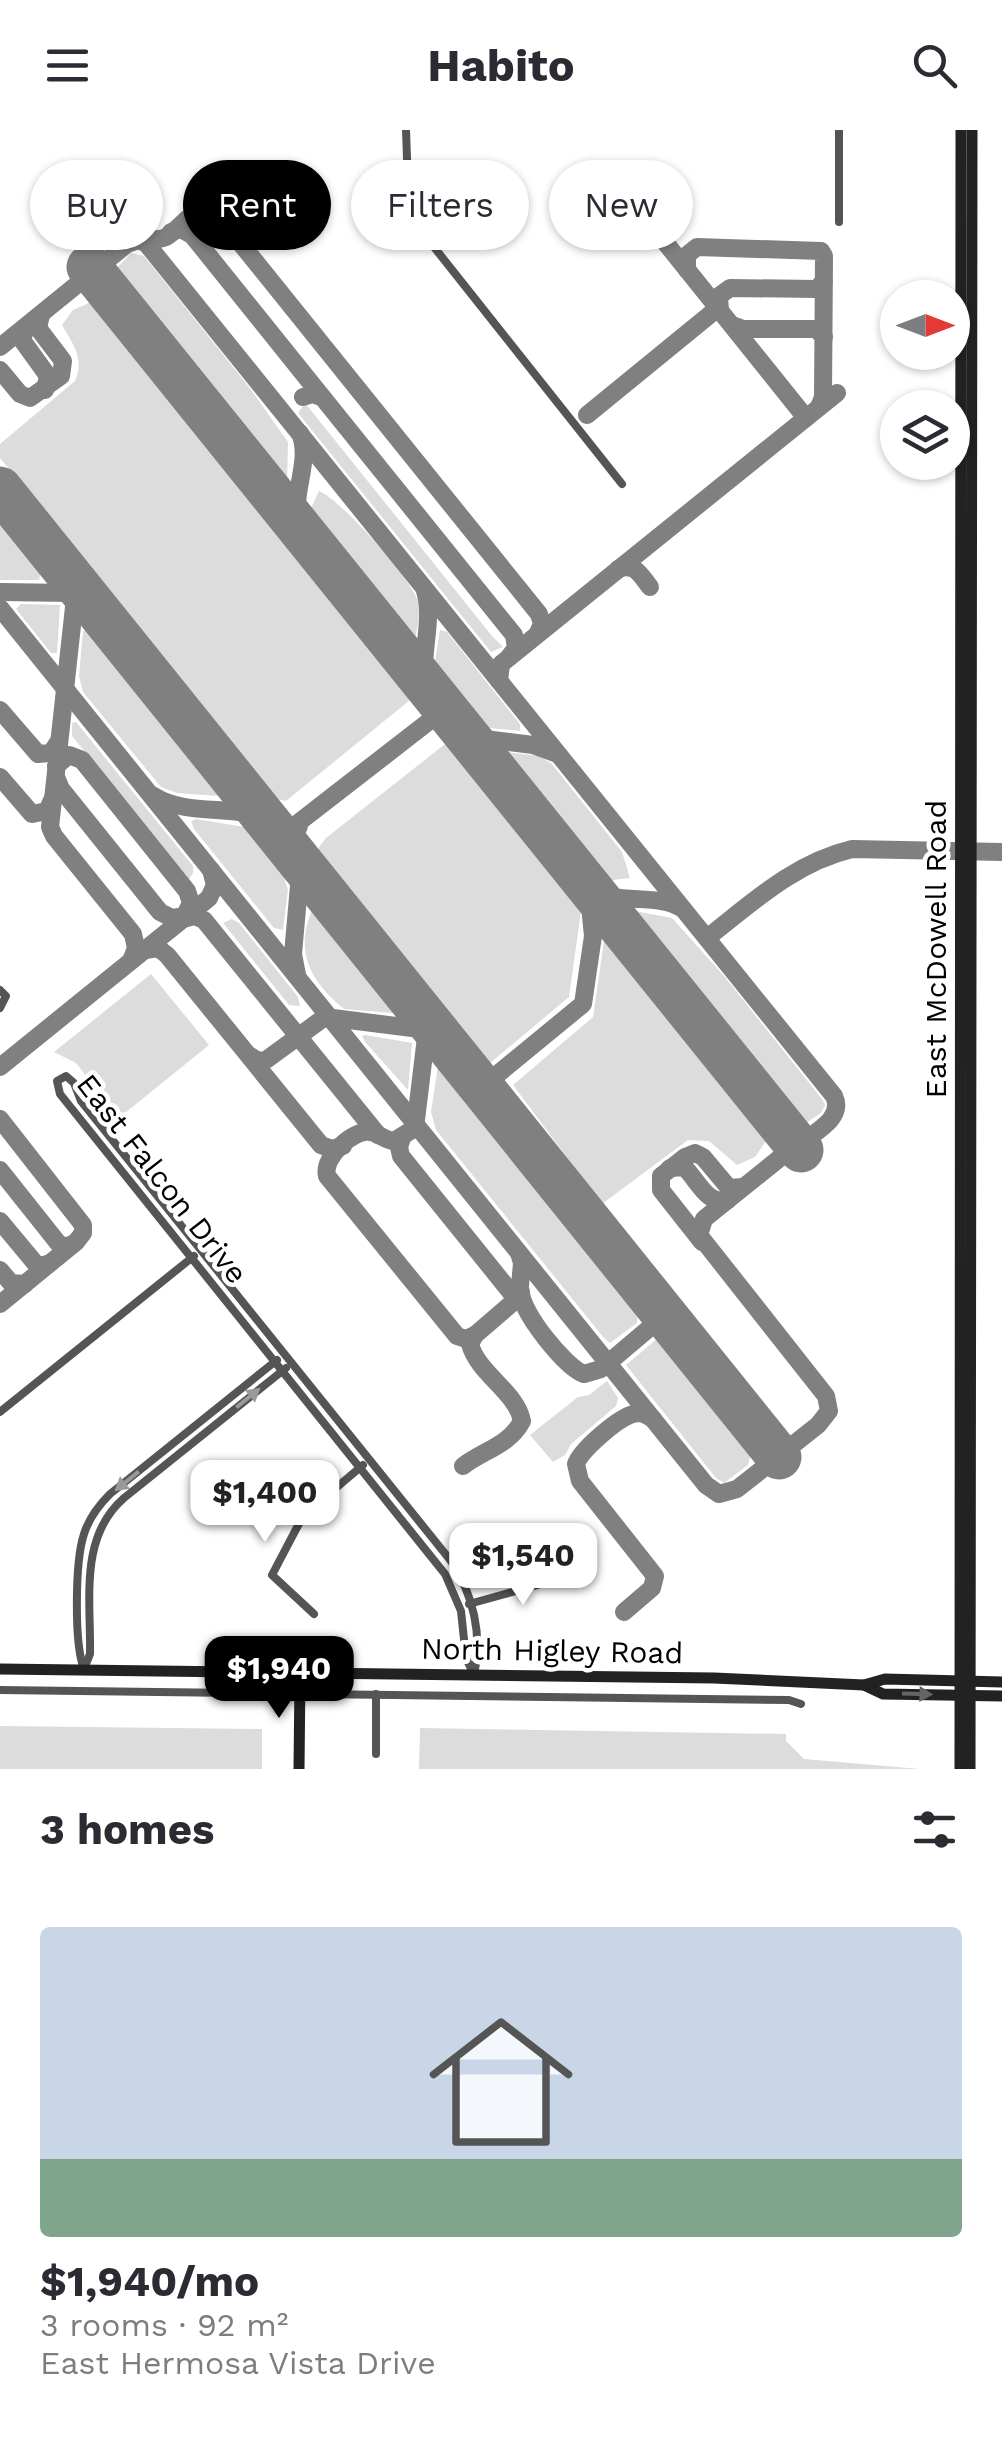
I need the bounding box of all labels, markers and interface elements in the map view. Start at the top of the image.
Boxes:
icon: menu [40,38,95,93]
icon: search [907,38,962,93]
text: Habito [427,39,575,92]
chip: Buy [30,160,163,250]
chip: Rent [183,160,331,250]
chip: Filters [351,160,529,250]
chip: New [549,160,693,250]
north arrow [880,280,970,370]
map controls [880,280,970,480]
button: layers [880,390,970,480]
street label: East McDowell Road [918,800,953,1098]
street label: East Falcon Drive [70,1067,255,1290]
one-way arrow [236,1388,261,1409]
pin: $1,400 [184,1460,346,1545]
one-way arrow [114,1470,139,1491]
text: $1,400 [212,1473,318,1511]
pin: $1,540 [442,1523,604,1608]
text: $1,540 [471,1536,575,1574]
street label: North Higley Road [421,1631,684,1670]
pin: $1,940 [198,1636,360,1721]
text: $1,940 [227,1649,331,1687]
one-way arrow [901,1687,933,1703]
icon: filters [907,1802,962,1857]
text: 3 homes [40,1805,214,1854]
icon: home [411,1992,591,2172]
text: $1,940/mo [40,2257,259,2306]
text: 3 rooms · 92 m² [40,2306,288,2344]
text: East Hermosa Vista Drive [40,2344,436,2382]

